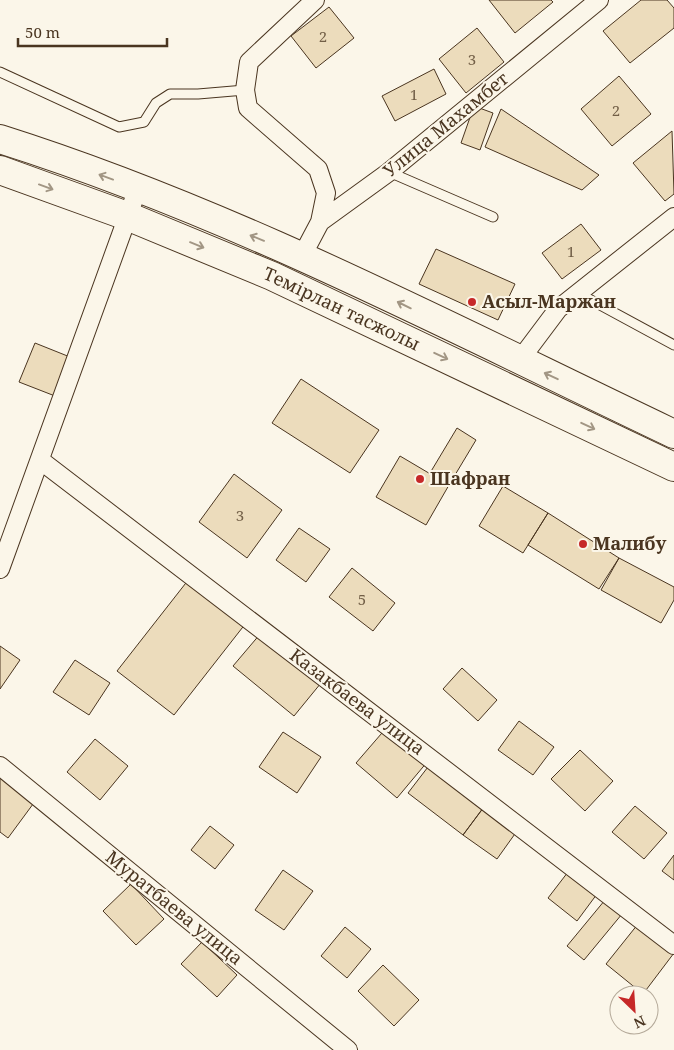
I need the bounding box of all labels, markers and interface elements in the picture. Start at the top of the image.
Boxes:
scale bar [18,15,166,47]
text: 50 m [25,22,60,42]
house number: 2 [319,26,327,46]
house number: 3 [468,49,476,69]
street label: Улица Махамбет [378,66,513,182]
house number: 1 [410,84,418,104]
house number: 2 [612,100,620,120]
one-way arrow [99,172,114,181]
one-way arrow [38,183,53,192]
one-way arrow [250,232,265,242]
one-way arrow [189,241,204,251]
house number: 1 [567,241,575,261]
street label: Темірлан тасжолы [260,261,424,356]
place label: Асыл-Маржан [482,289,616,313]
marker: Асыл-Маржан [466,296,478,308]
one-way arrow [397,300,412,310]
one-way arrow [433,352,448,361]
one-way arrow [544,370,559,380]
one-way arrow [580,421,595,431]
place label: Шафран [430,466,510,490]
marker: Шафран [414,473,426,485]
house number: 3 [236,505,244,525]
place label: Малибу [593,531,666,555]
marker: Малибу [577,538,589,550]
house number: 5 [358,589,366,609]
street label: Казакбаева улица [285,642,430,760]
street label: Муратбаева улица [101,845,248,970]
north arrow [609,985,659,1035]
text: N [631,1011,649,1033]

